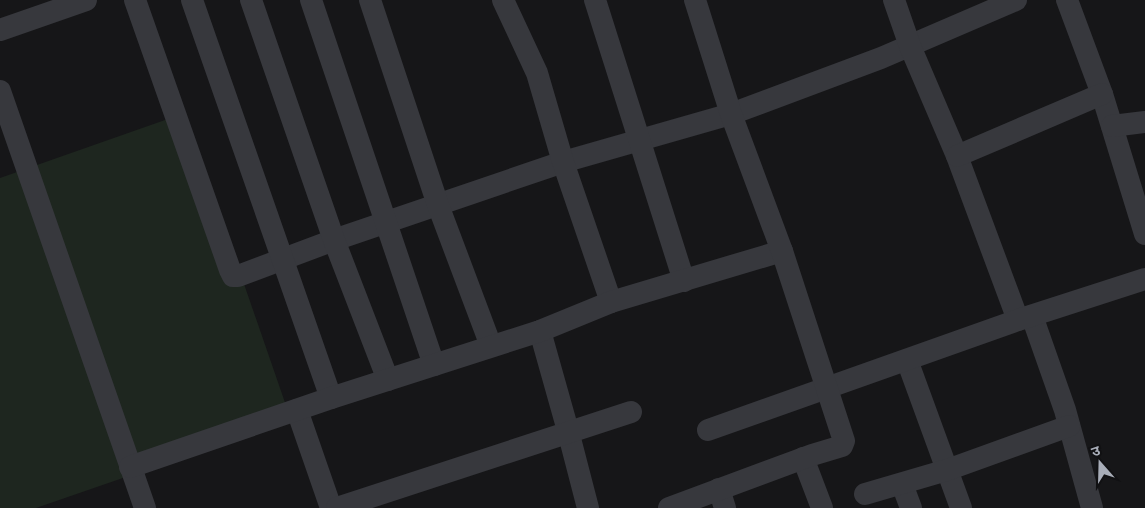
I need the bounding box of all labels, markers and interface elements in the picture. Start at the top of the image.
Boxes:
north arrow [1075,438,1125,488]
text: उ [1089,441,1104,463]

